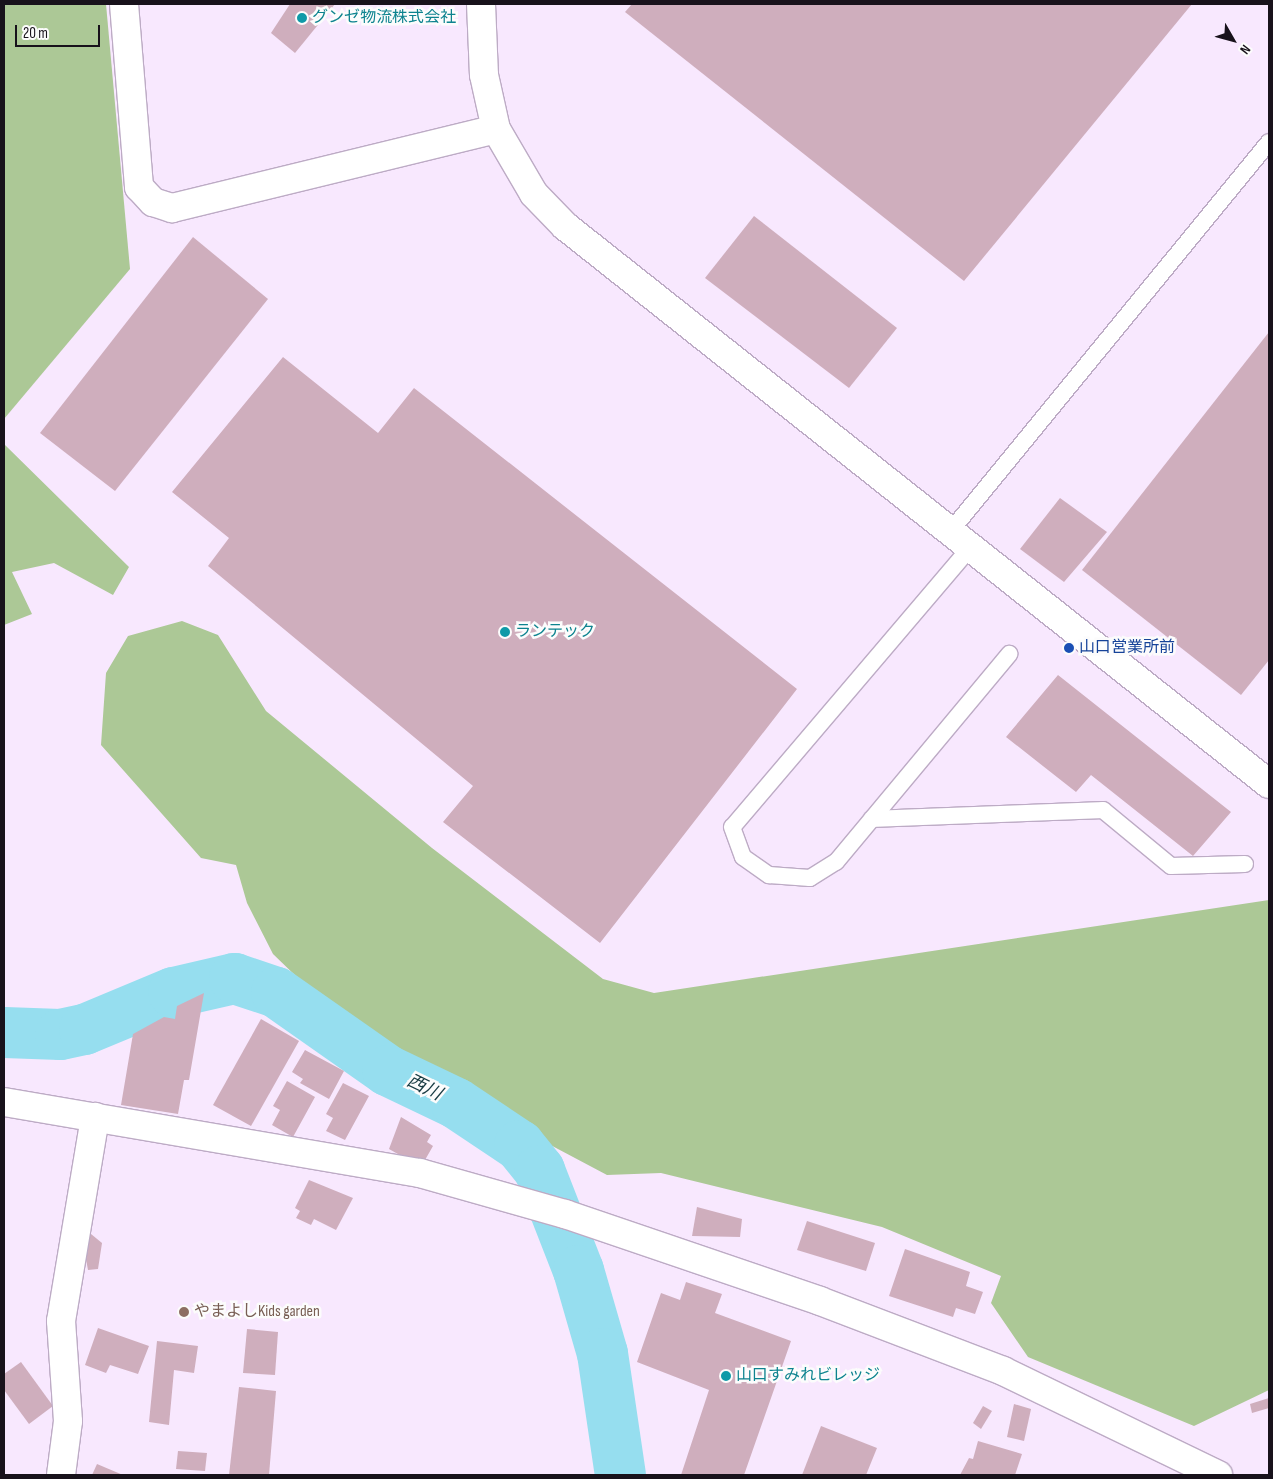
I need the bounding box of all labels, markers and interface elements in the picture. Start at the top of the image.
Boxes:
place label: グンゼ物流株式会社 [312,8,456,28]
marker: グンゼ物流株式会社 [296,12,308,24]
scale bar [18,15,102,47]
north arrow [1208,15,1258,65]
text: 20 m [23,24,48,43]
text: N [1236,41,1254,58]
place label: ランテック [515,622,595,642]
marker: ランテック [499,626,511,638]
place label: 山口営業所前 [1079,638,1175,658]
marker: 山口営業所前 [1063,642,1075,654]
water label: 西川 [403,1070,445,1106]
place label: やまよしKids garden [194,1302,320,1322]
marker: やまよしKids garden [178,1306,190,1318]
place label: 山口すみれビレッジ [736,1366,880,1386]
marker: 山口すみれビレッジ [720,1370,732,1382]

